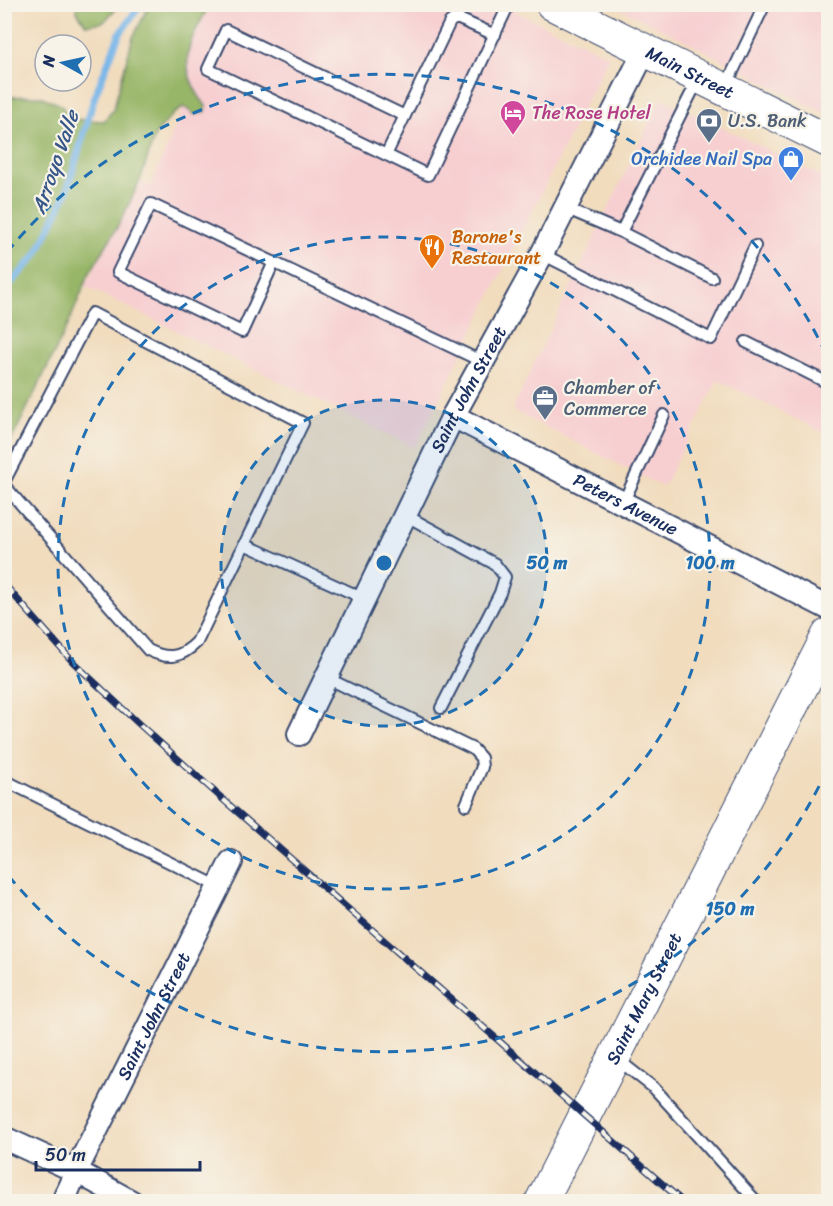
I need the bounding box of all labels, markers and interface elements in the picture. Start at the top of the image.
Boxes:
north arrow [33,33,93,93]
street label: Main Street [640,37,740,108]
text: N [33,53,64,69]
place label: The Rose Hotel [532,97,651,129]
hotel icon: The Rose Hotel [498,98,528,136]
water label: Arroyo Valle [21,104,90,220]
place label: U.S. Bank [728,105,807,137]
bank icon: U.S. Bank [694,106,724,144]
place label: Orchidee Nail Spa [631,143,772,175]
shop icon: Orchidee Nail Spa [776,144,806,182]
place label: Barone's Restaurant [452,221,541,274]
restaurant icon: Barone's Restaurant [417,232,447,270]
street label: Saint John Street [421,320,516,458]
place label: Chamber of Commerce [564,372,657,425]
office icon: Chamber of Commerce [530,383,560,421]
street label: Peters Avenue [568,464,684,545]
text: 50 m [527,547,568,579]
text: 100 m [686,547,735,579]
centre of rings [374,553,394,573]
text: 150 m [706,893,754,925]
street label: Saint Mary Street [597,927,691,1070]
street label: Saint John Street [108,946,200,1086]
scale bar [36,1134,200,1172]
text: 50 m [45,1139,86,1171]

